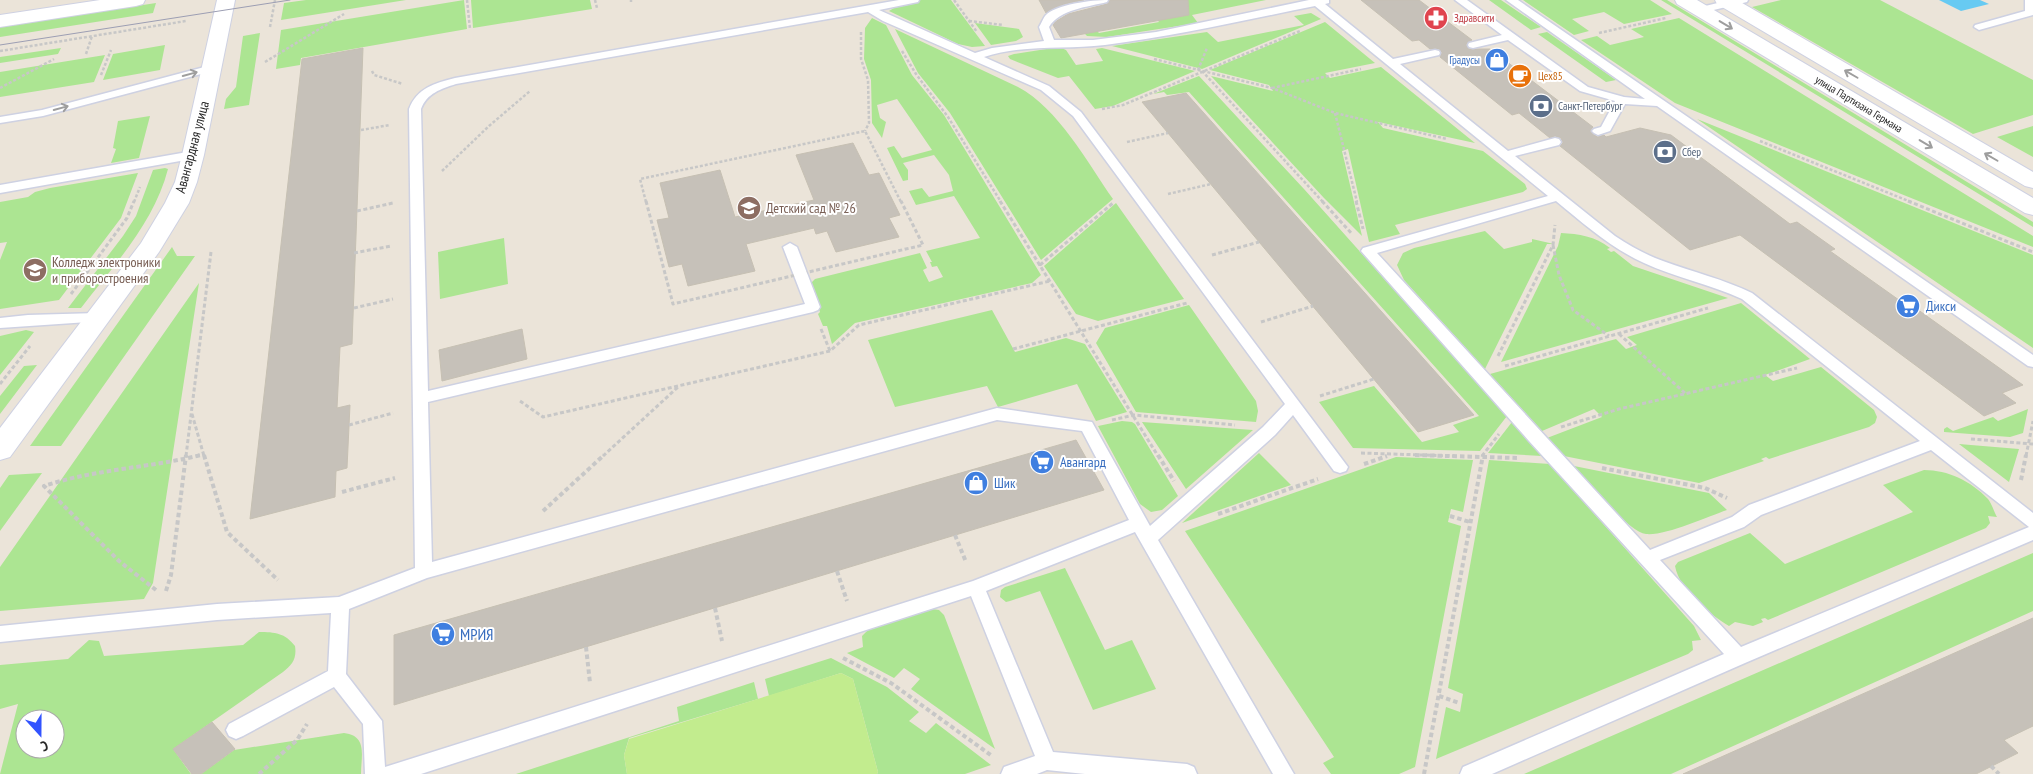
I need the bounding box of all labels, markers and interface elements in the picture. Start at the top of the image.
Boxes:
pharmacy icon: Здравсити [1423,5,1449,31]
place label: Здравсити [1454,11,1494,25]
one-way arrow [1718,21,1733,30]
shop icon: Градусы [1484,47,1510,73]
place label: Градусы [1449,53,1480,67]
cafe icon: Цех85 [1507,63,1533,89]
one-way arrow [181,69,197,78]
place label: Цех85 [1538,69,1563,83]
one-way arrow [1844,69,1858,79]
street label: улица Партизана Германа [1813,72,1905,136]
bank icon: Санкт-Петербург [1528,93,1554,119]
street label: Авангардная улица [171,99,213,195]
place label: Санкт-Петербург [1558,99,1623,113]
one-way arrow [52,103,68,113]
bank icon: Сбер [1652,139,1678,165]
one-way arrow [1918,140,1932,150]
place label: Сбер [1682,145,1701,159]
one-way arrow [1984,151,1999,161]
school or university icon: Детский сад № 26 [736,195,762,221]
place label: Детский сад № 26 [766,199,856,217]
place label: Колледж электроники и приборостроения [52,253,160,287]
school or university icon: Колледж электроники и приборостроения [22,257,48,283]
supermarket icon: Дикси [1895,293,1921,319]
place label: Дикси [1926,297,1956,315]
supermarket icon: Авангард [1029,449,1055,475]
place label: Авангард [1060,453,1106,471]
shop icon: Шик [963,470,989,496]
place label: Шик [994,474,1016,492]
supermarket icon: МРИЯ [430,621,456,647]
place label: МРИЯ [460,624,494,644]
north arrow [15,709,65,759]
text: С [38,737,51,756]

